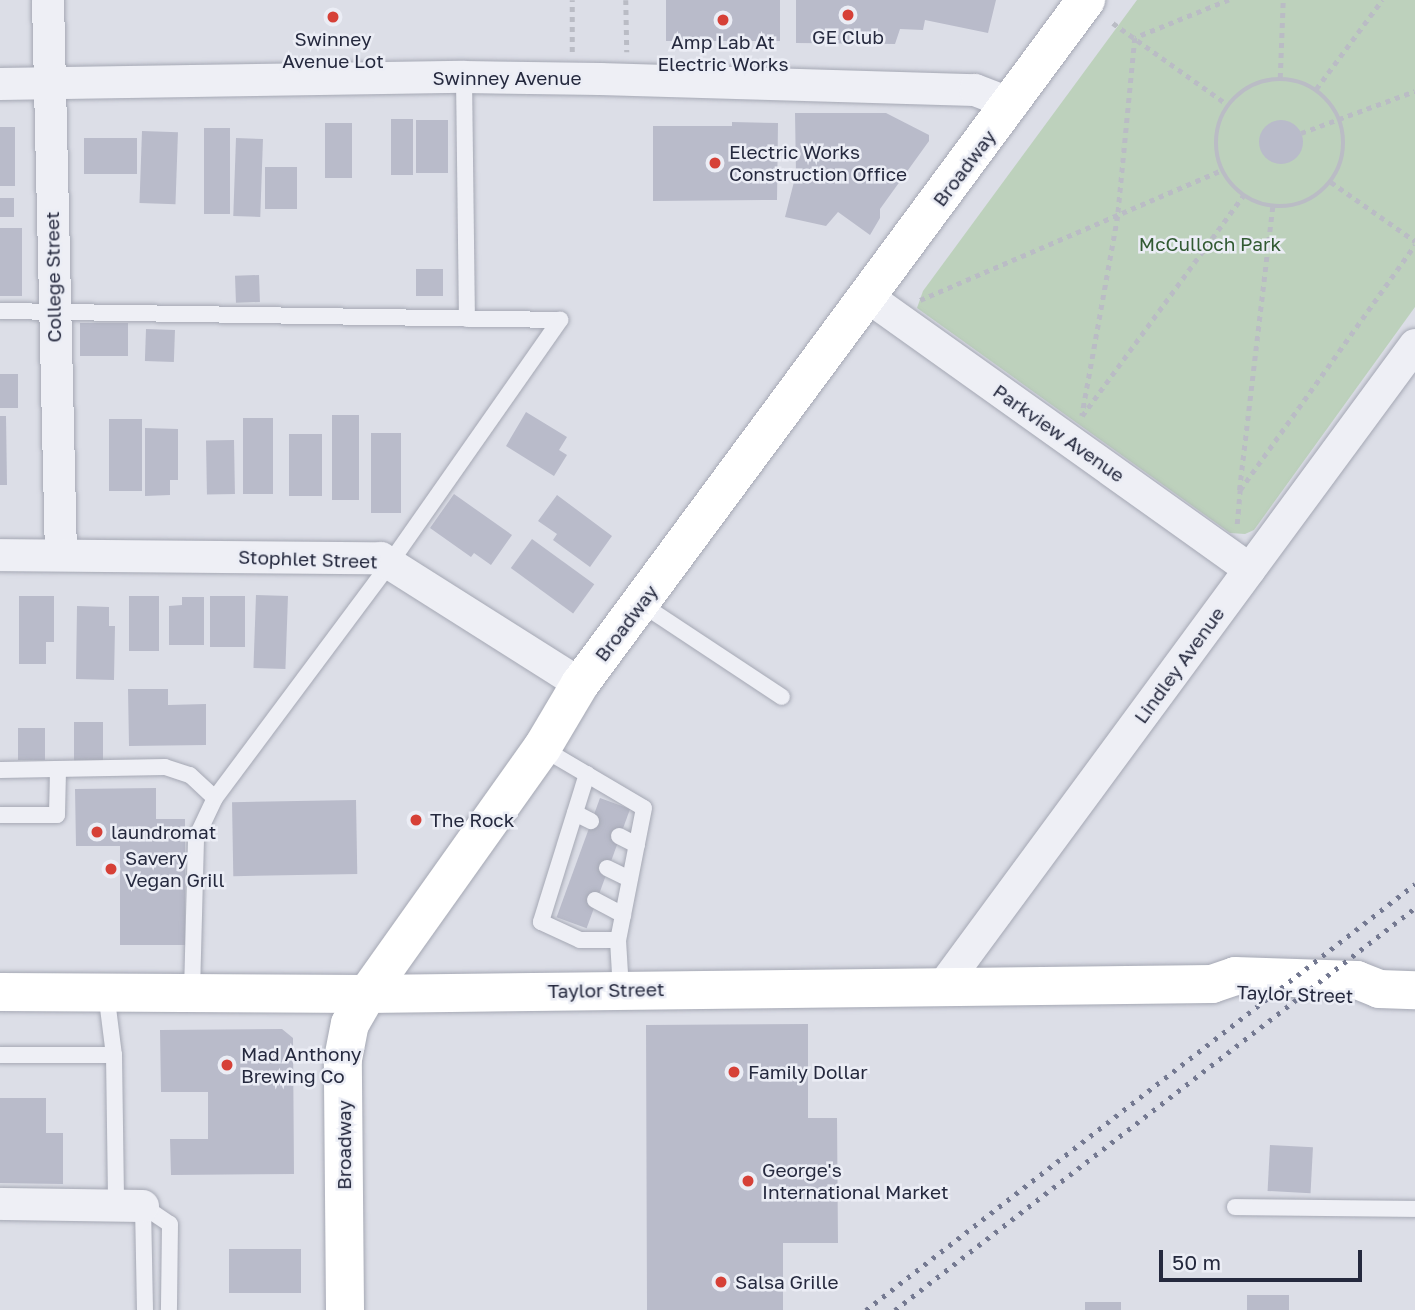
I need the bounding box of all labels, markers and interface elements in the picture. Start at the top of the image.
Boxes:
marker: GE Club [840,7,856,23]
marker: Swinney Avenue Lot [325,9,341,25]
marker: Amp Lab At Electric Works [715,12,731,28]
place label: GE Club [812,26,884,48]
place label: Swinney Avenue Lot [282,28,384,72]
place label: Amp Lab At Electric Works [657,31,789,75]
street label: Swinney Avenue [433,67,581,89]
street label: Broadway [928,125,1000,211]
place label: Electric Works Construction Office [729,141,907,185]
marker: Electric Works Construction Office [707,155,723,171]
street label: College Street [40,211,66,343]
park label: McCulloch Park [1139,233,1281,255]
street label: Parkview Avenue [989,379,1129,487]
street label: Stophlet Street [238,545,378,573]
street label: Broadway [590,580,662,666]
street label: Lindley Avenue [1129,602,1229,728]
place label: The Rock [430,809,514,831]
marker: The Rock [408,812,424,828]
place label: laundromat [111,821,216,843]
marker: laundromat [89,824,105,840]
place label: Savery Vegan Grill [125,847,225,891]
marker: Savery Vegan Grill [103,861,119,877]
street label: Taylor Street [547,978,665,1002]
street label: Taylor Street [1236,981,1354,1007]
place label: Mad Anthony Brewing Co [241,1043,361,1087]
marker: Mad Anthony Brewing Co [219,1057,235,1073]
place label: Family Dollar [748,1061,868,1083]
marker: Family Dollar [726,1064,742,1080]
street label: Broadway [333,1100,355,1190]
place label: George's International Market [762,1159,949,1203]
marker: George's International Market [740,1173,756,1189]
scale bar [1163,1236,1366,1280]
text: 50 m [1172,1249,1221,1275]
place label: Salsa Grille [735,1271,838,1293]
marker: Salsa Grille [713,1274,729,1290]

